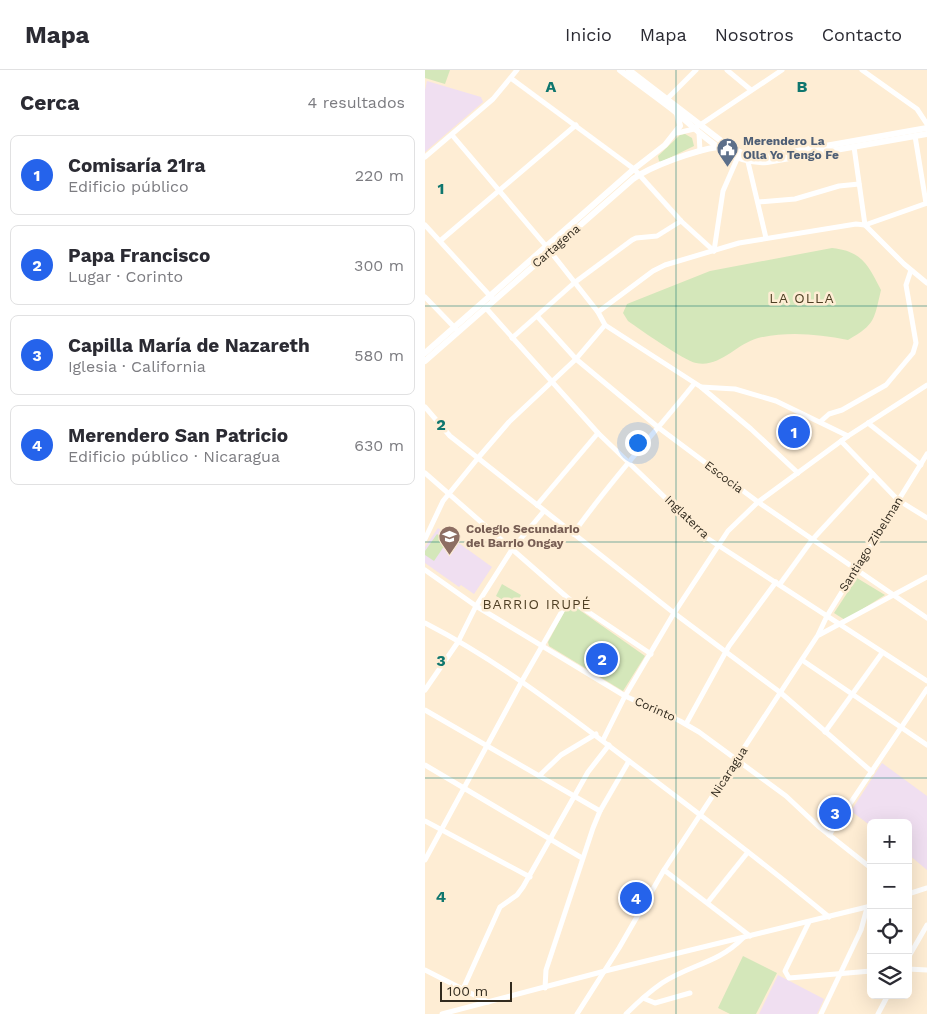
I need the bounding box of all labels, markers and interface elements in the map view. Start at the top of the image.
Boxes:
text: Mapa [25,21,90,49]
text: Inicio [565,24,612,45]
text: Mapa [640,24,687,45]
text: Nosotros [715,24,794,45]
text: Contacto [822,24,902,45]
text: A [546,77,557,96]
text: B [797,77,808,96]
text: Cerca [20,90,79,115]
text: 4 resultados [308,93,405,112]
place label: Merendero La Olla Yo Tengo Fe [743,134,839,162]
public building icon: Merendero La Olla Yo Tengo Fe [715,136,739,167]
text: Comisaría 21ra [68,154,205,177]
text: 1 [34,166,40,185]
text: 220 m [355,166,404,185]
text: Edificio público [68,177,189,196]
text: 1 [438,179,444,198]
street label: Cartagena [529,221,583,271]
text: Papa Francisco [68,244,210,267]
text: 2 [32,256,42,275]
text: 300 m [354,256,404,275]
text: Lugar · Corinto [68,267,183,286]
district label: LA OLLA [769,290,835,306]
text: Capilla María de Nazareth [68,334,310,357]
text: 3 [32,346,42,365]
text: 580 m [354,346,404,365]
text: Iglesia · California [68,357,206,376]
pin: 1 [778,413,810,451]
text: 2 [436,415,446,434]
text: Merendero San Patricio [68,424,288,447]
your location [625,430,651,456]
text: 4 [32,436,42,455]
text: 630 m [354,436,404,455]
text: Edificio público · Nicaragua [68,447,280,466]
street label: Escocia [702,458,746,496]
street label: Inglaterra [662,493,712,542]
street label: Santiago Zibelman [836,494,906,594]
place label: Colegio Secundario del Barrio Ongay [466,522,580,550]
school or university icon: Colegio Secundario del Barrio Ongay [438,524,462,555]
district label: BARRIO IRUPÉ [482,596,592,612]
pin: 2 [586,640,618,678]
text: 3 [436,651,446,670]
street label: Corinto [632,694,678,724]
street label: Nicaragua [707,744,751,800]
pin: 3 [819,794,851,832]
map controls [867,819,912,999]
button: + [867,819,912,864]
button: − [867,864,912,909]
pin: 4 [620,879,652,917]
text: 4 [436,887,446,906]
button: locate [867,909,912,954]
button: layers [867,954,912,999]
scale bar [440,979,513,1002]
text: 100 m [447,983,488,999]

